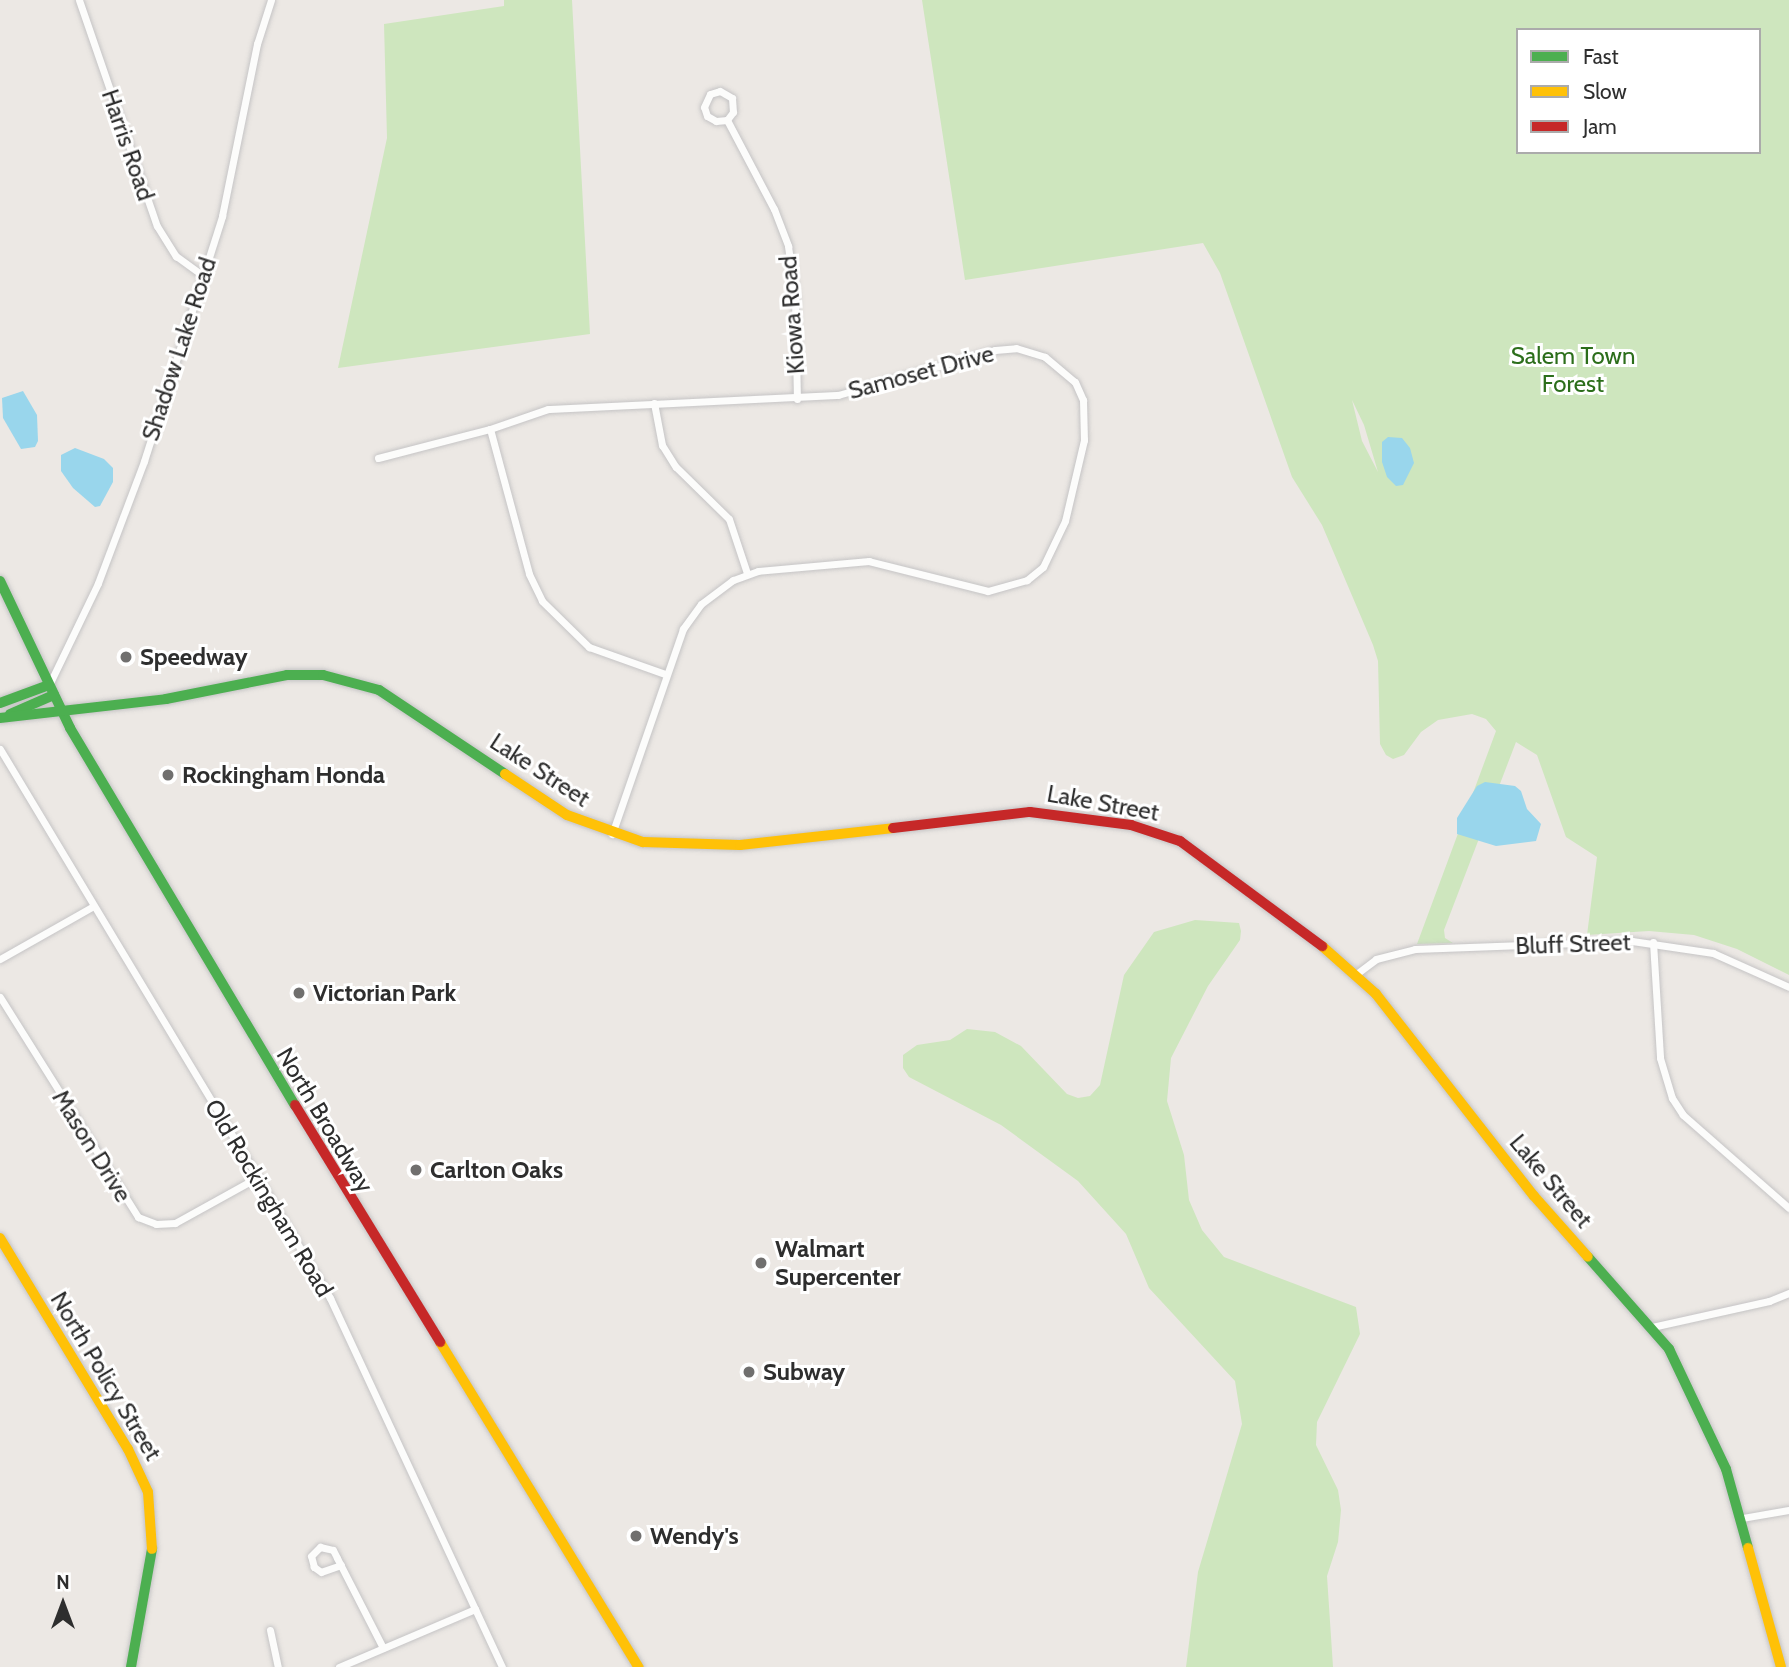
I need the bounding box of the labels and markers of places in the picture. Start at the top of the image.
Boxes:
place label: Speedway [140,643,248,671]
marker: Speedway [118,649,134,665]
place label: Rockingham Honda [182,761,385,789]
marker: Rockingham Honda [160,767,176,783]
place label: Victorian Park [313,979,456,1007]
marker: Victorian Park [291,985,307,1001]
place label: Carlton Oaks [430,1156,563,1184]
marker: Carlton Oaks [408,1162,424,1178]
place label: Walmart Supercenter [775,1235,901,1291]
marker: Walmart Supercenter [753,1255,769,1271]
place label: Subway [763,1358,845,1386]
marker: Subway [741,1364,757,1380]
place label: Wendy's [650,1522,739,1550]
marker: Wendy's [628,1528,644,1544]

